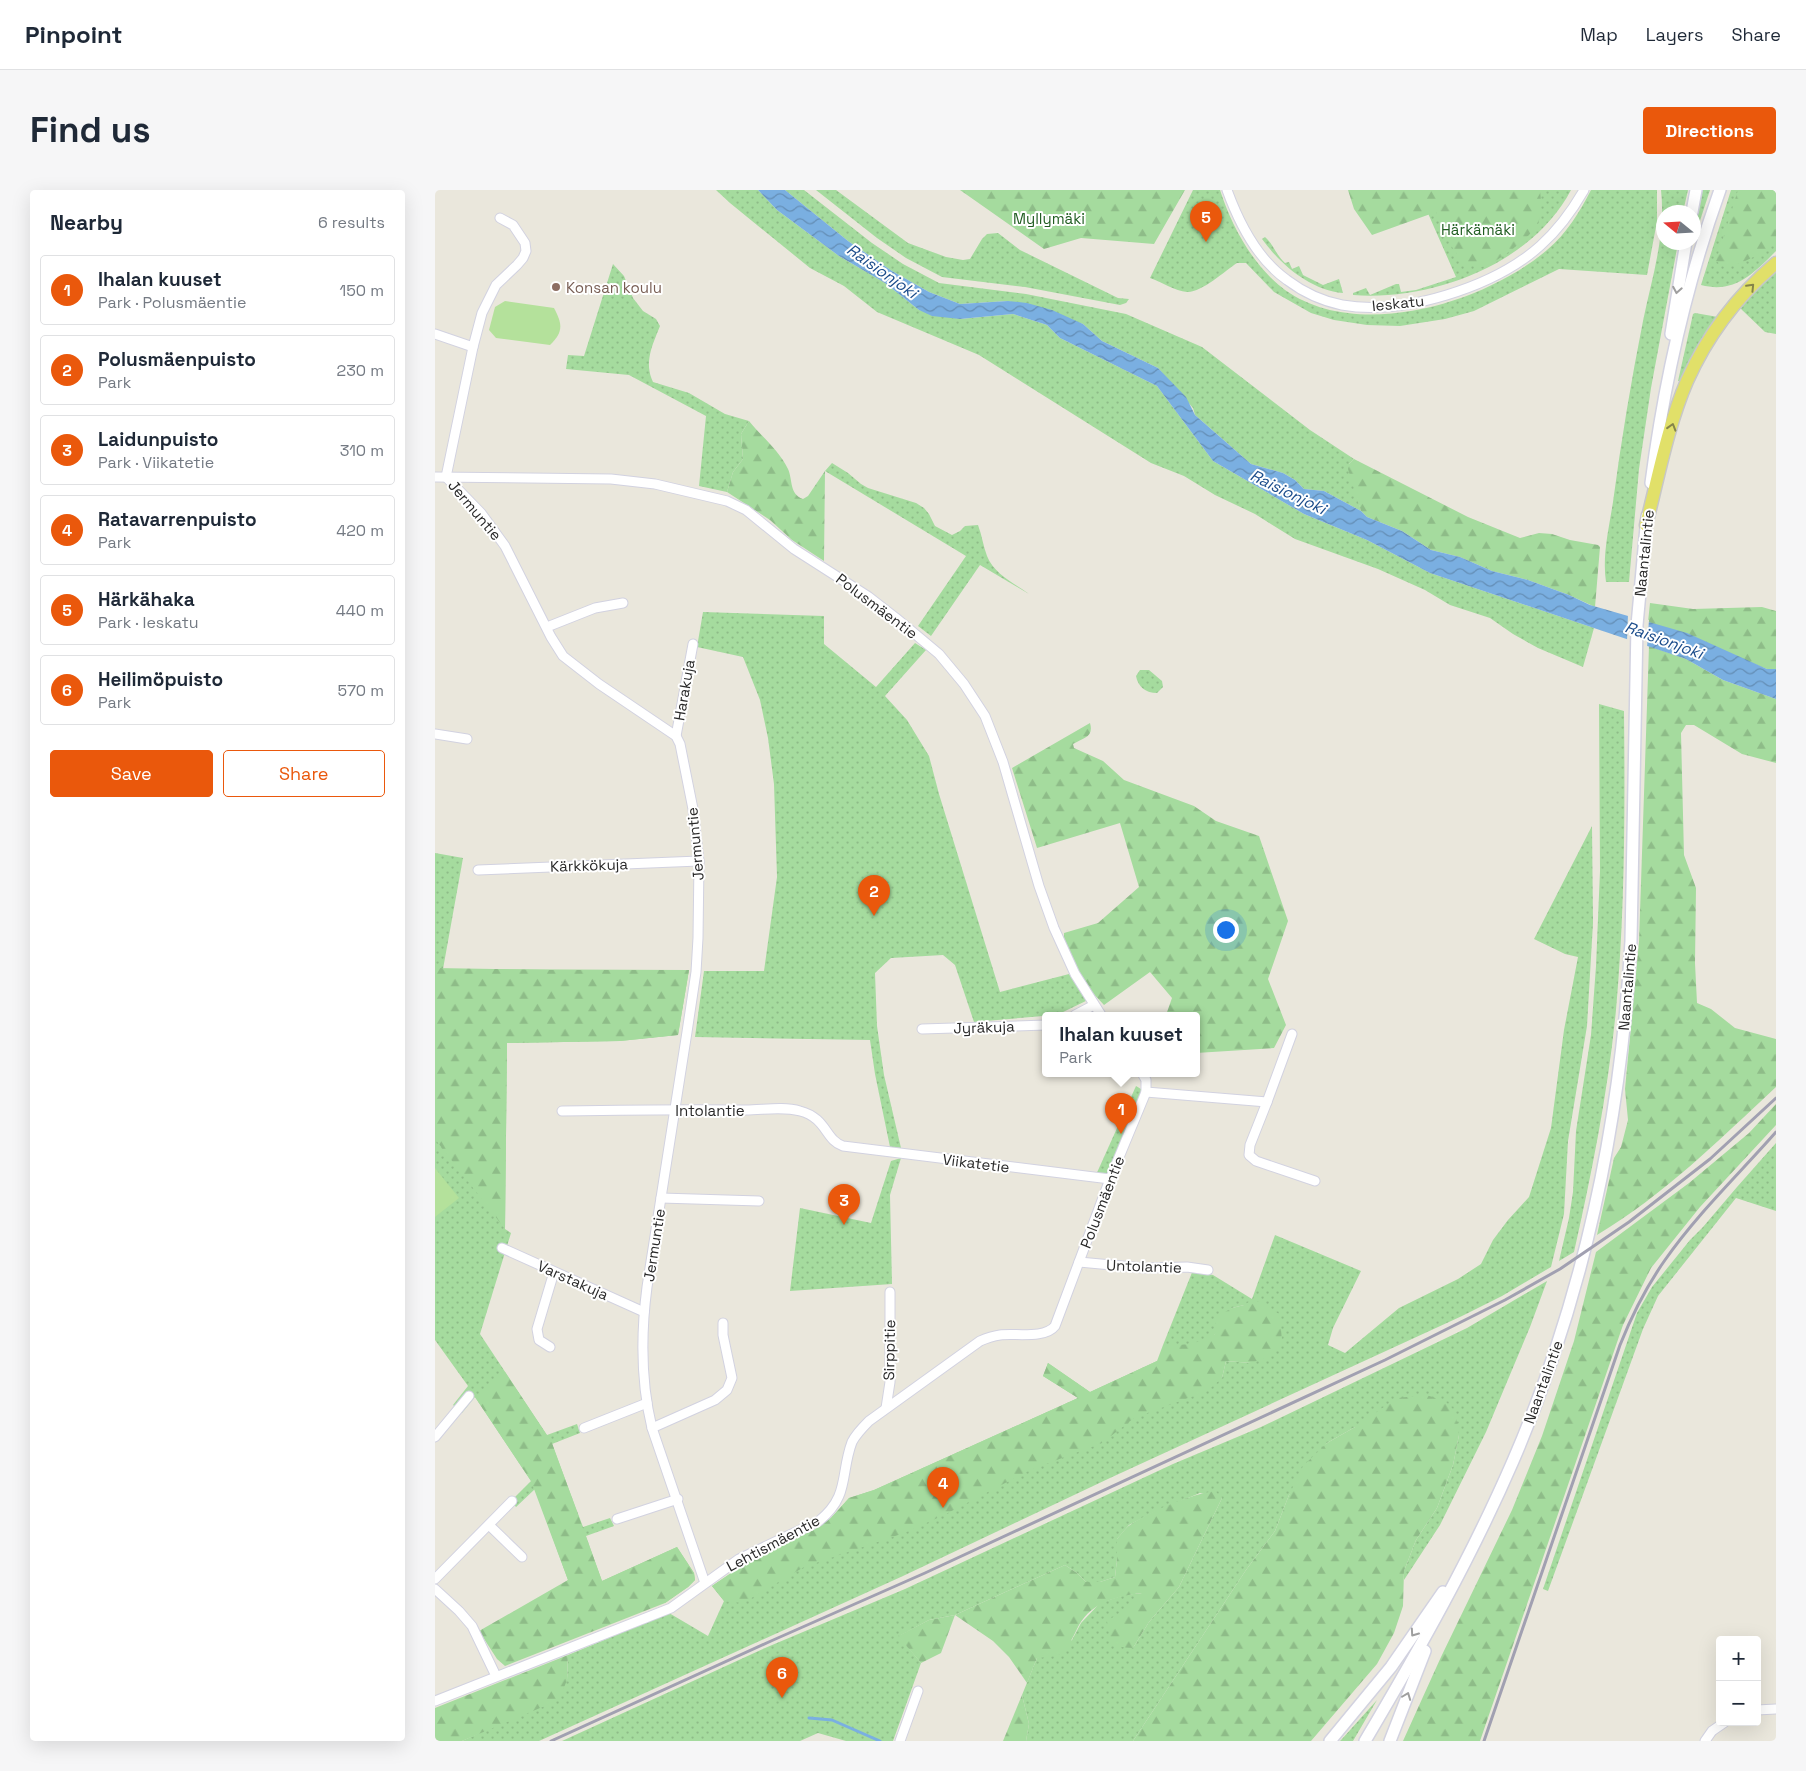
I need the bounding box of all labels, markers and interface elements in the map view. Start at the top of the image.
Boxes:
text: Pinpoint [25,19,122,50]
text: Map [1580,23,1618,46]
text: Layers [1646,23,1703,46]
text: Share [1731,23,1781,46]
button: Directions [1643,107,1776,154]
text: Find us [30,108,151,152]
pin: 5 [1190,201,1222,242]
north arrow [1656,205,1701,250]
text: Nearby [50,209,123,236]
park label: Myllymäki [1013,209,1085,228]
text: 6 results [318,212,385,233]
park label: Härkämäki [1441,220,1515,239]
water label: Raisionjoki [843,239,923,304]
text: Ihalan kuuset [98,267,222,292]
place label: Konsan koulu [566,278,662,297]
text: 1 [63,280,71,301]
text: 150 m [340,280,384,301]
marker: Konsan koulu [550,281,562,293]
one-way arrow [1745,283,1754,292]
one-way arrow [1673,286,1683,295]
street label: Ieskatu [1371,291,1425,315]
text: Park · Polusmäentie [98,292,246,313]
text: Polusmäenpuisto [98,347,256,372]
text: 2 [62,360,72,381]
text: 230 m [337,360,384,381]
text: Park [98,372,131,393]
one-way arrow [1667,423,1677,431]
text: Laidunpuisto [98,427,218,452]
text: 3 [62,440,72,461]
text: 310 m [340,440,384,461]
text: Park · Viikatetie [98,452,214,473]
water label: Raisionjoki [1247,465,1331,520]
street label: Jermuntie [444,476,506,544]
text: Ratavarrenpuisto [98,507,257,532]
street label: Naantalintie [1630,508,1658,597]
text: 4 [62,520,72,541]
text: 420 m [336,520,384,541]
text: Park [98,532,131,553]
street label: Polusmäentie [832,569,922,643]
text: Härkähaka [98,587,195,612]
text: 5 [62,600,72,621]
text: 440 m [336,600,384,621]
text: Park · Ieskatu [98,612,199,633]
water label: Raisionjoki [1622,616,1708,665]
street label: Harakuja [669,657,699,722]
text: Heilimöpuisto [98,667,223,692]
text: 6 [62,680,72,701]
text: 570 m [338,680,384,701]
text: Park [98,692,131,713]
button: Save [50,750,213,797]
button: Share [223,750,385,797]
street label: Jermuntie [682,806,708,881]
street label: Kärkkökuja [550,854,629,876]
pin: 2 [858,875,890,916]
your location [1213,917,1239,943]
street label: Naantalintie [1614,942,1640,1031]
popup [1042,1012,1200,1077]
street label: Jyräkuja [953,1016,1015,1038]
text: Ihalan kuuset [1059,1022,1183,1047]
text: Park [1059,1047,1092,1068]
pin: 1 [1105,1093,1137,1134]
street label: Intolantie [675,1101,745,1120]
street label: Viikatetie [941,1149,1011,1177]
street label: Polusmäentie [1076,1153,1128,1251]
pin: 3 [828,1184,860,1225]
street label: Jermuntie [639,1207,669,1283]
street label: Untolantie [1106,1255,1182,1277]
street label: Varstakuja [535,1256,612,1304]
street label: Sirppitie [879,1319,899,1381]
street label: Naantalintie [1519,1338,1567,1426]
pin: 4 [927,1467,959,1508]
street label: Lehtismäentie [723,1510,823,1576]
one-way arrow [1411,1627,1421,1636]
map controls [1716,1636,1761,1726]
button: + [1716,1636,1761,1681]
pin: 6 [766,1657,798,1698]
button: − [1716,1681,1761,1726]
one-way arrow [1402,1692,1412,1700]

